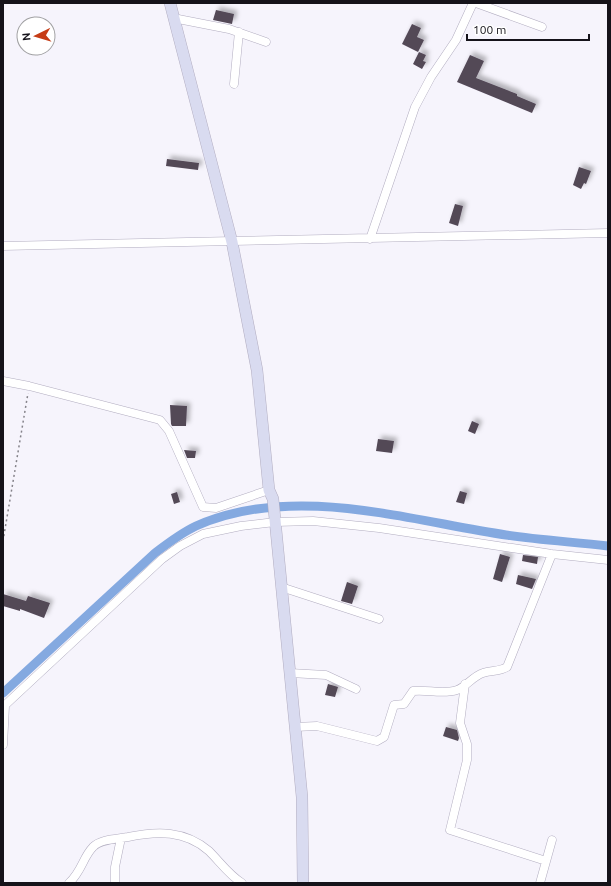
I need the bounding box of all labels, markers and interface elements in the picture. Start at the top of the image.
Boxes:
north arrow [16,16,56,56]
scale bar [467,16,589,42]
text: 100 m [473,23,506,36]
text: N [20,32,32,41]

